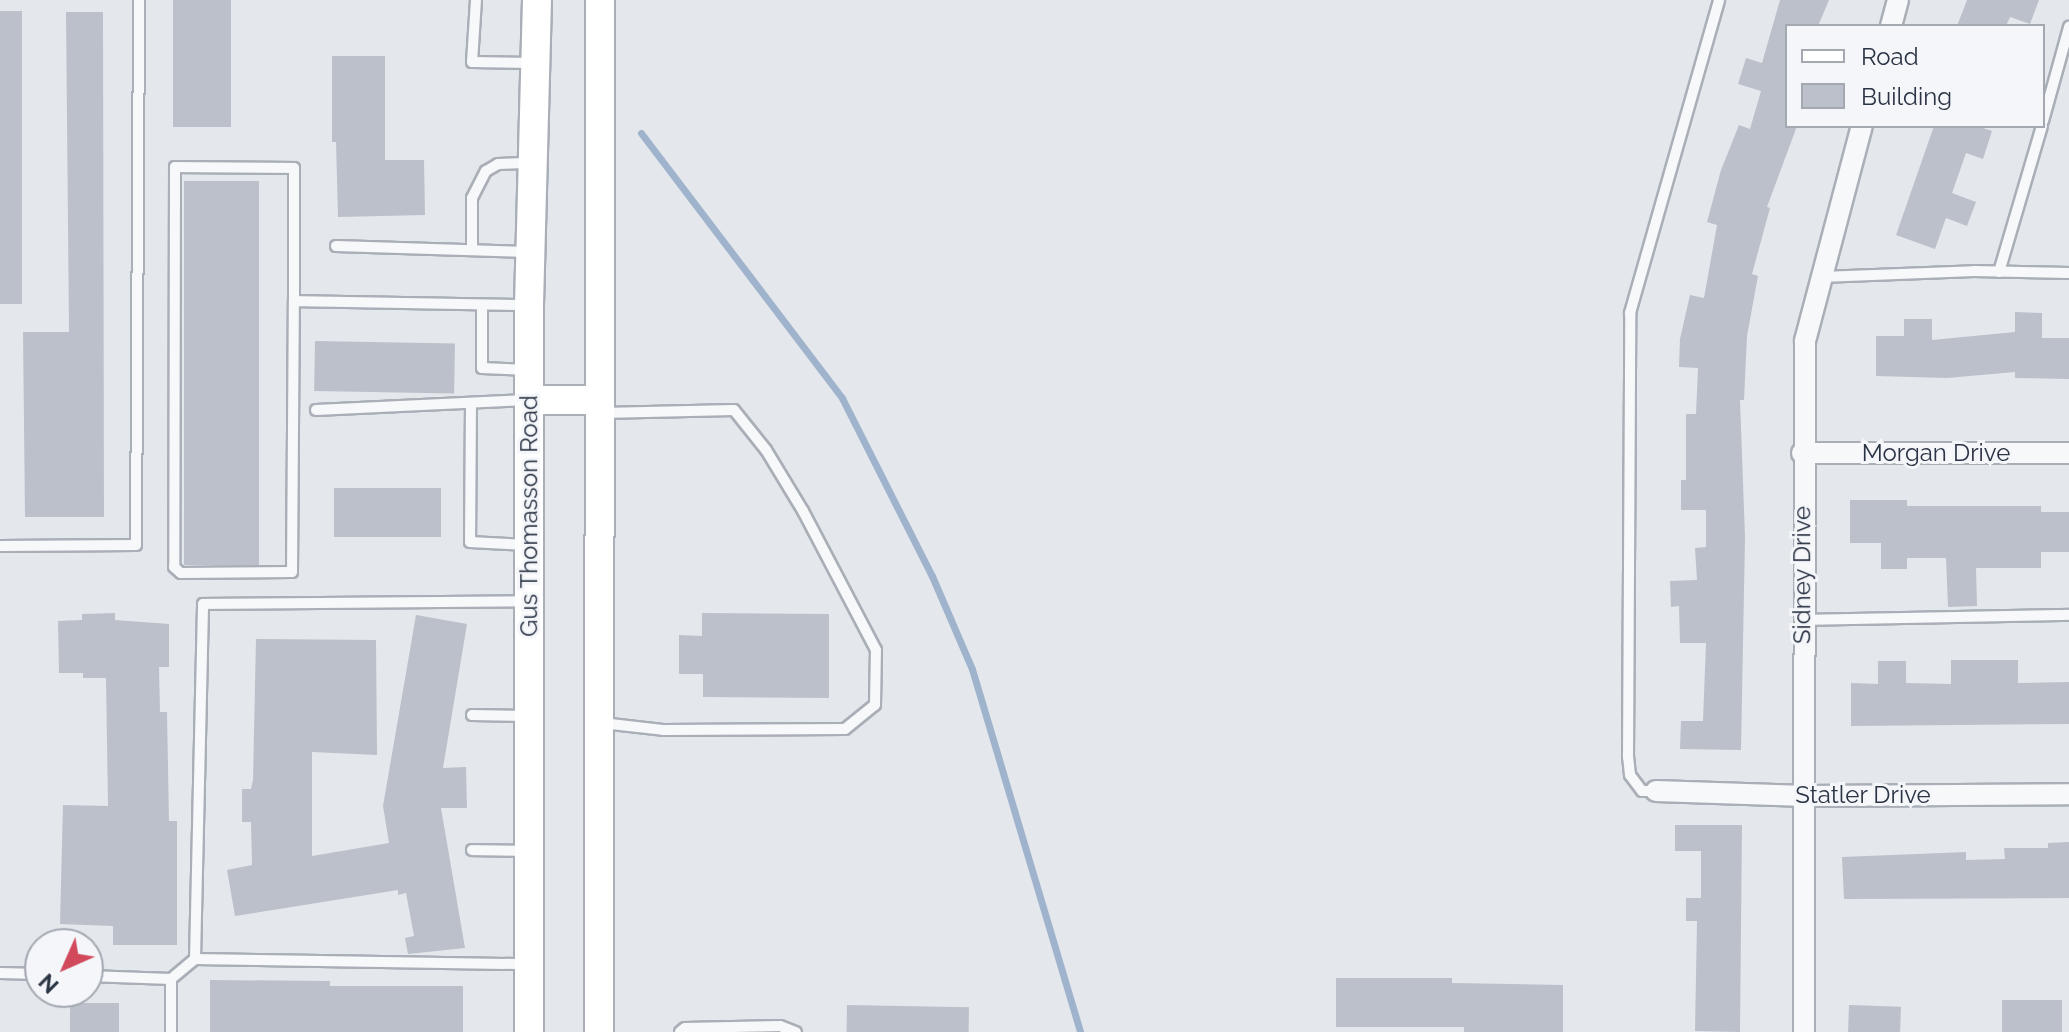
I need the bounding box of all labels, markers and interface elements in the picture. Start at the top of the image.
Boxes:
legend [1785,24,2045,128]
text: Road [1861,42,1919,71]
text: Building [1861,82,1952,111]
street label: Gus Thomasson Road [515,395,543,637]
street label: Morgan Drive [1862,439,2010,467]
street label: Sidney Drive [1788,506,1816,644]
street label: Statler Drive [1795,781,1931,809]
north arrow [24,928,104,1008]
text: N [33,968,64,999]

